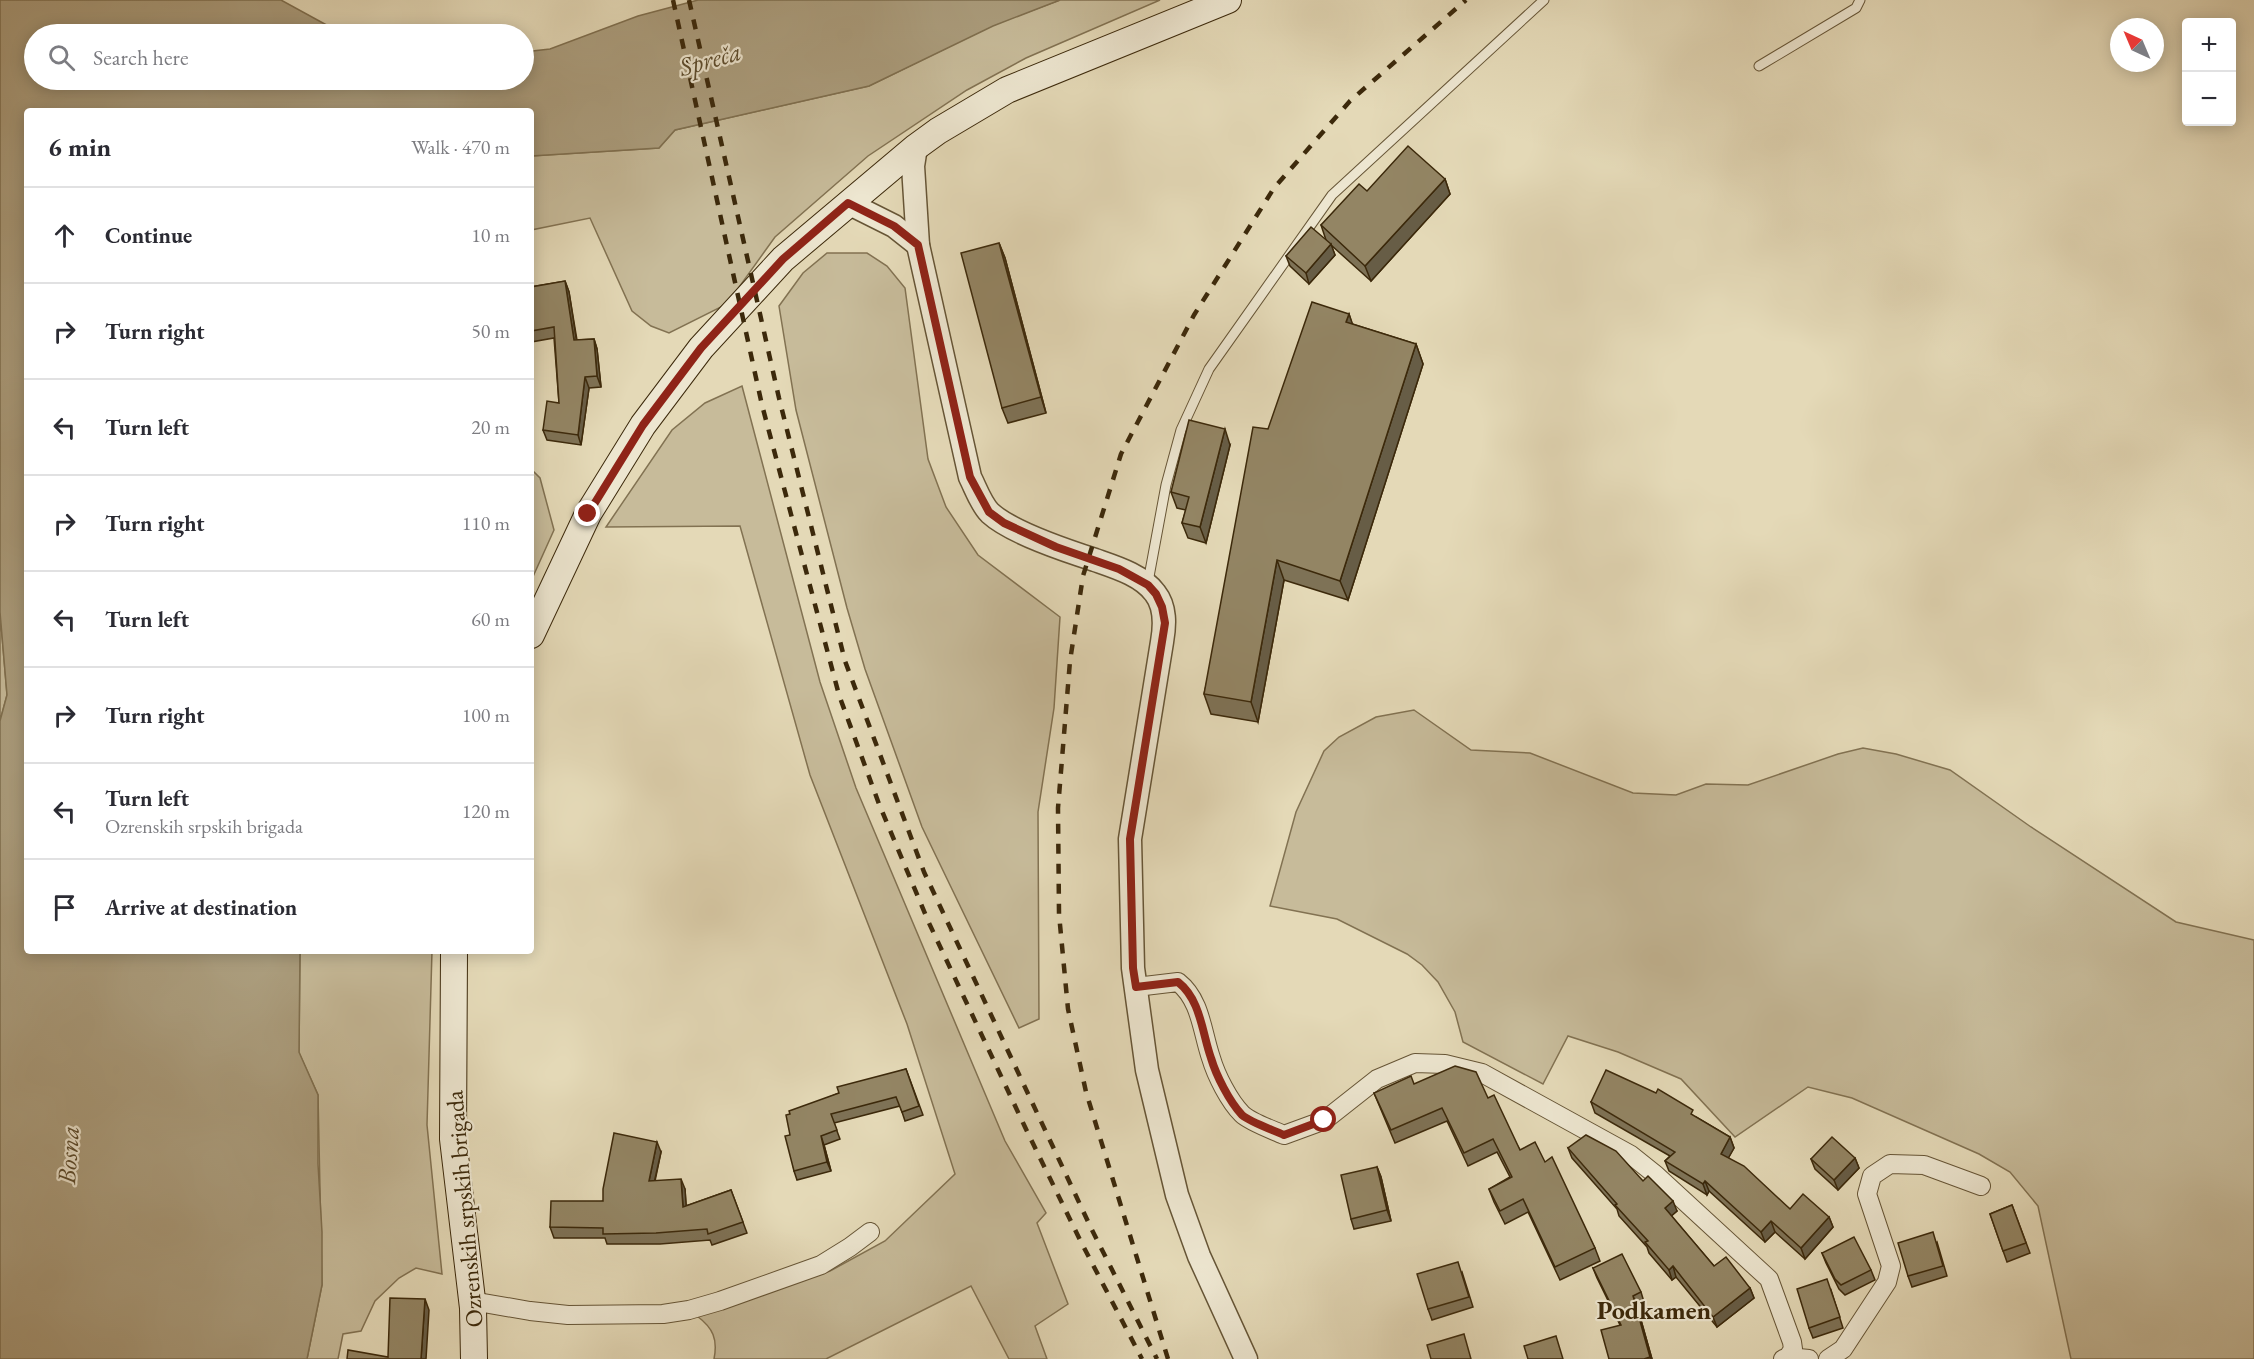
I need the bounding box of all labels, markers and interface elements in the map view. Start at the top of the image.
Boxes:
north arrow [2110,18,2164,72]
map controls [2182,18,2236,126]
button: + [2182,18,2236,72]
search box [24,24,534,90]
water label: Spreča [674,34,745,84]
icon: search [45,41,78,74]
text: Search here [93,43,188,72]
button: − [2182,72,2236,126]
text: 6 min [48,130,111,164]
text: Walk · 470 m [411,134,510,160]
icon: ahead [48,219,81,252]
text: Continue [105,221,192,250]
text: 10 m [471,222,510,248]
icon: right [48,315,81,348]
text: Turn right [105,317,204,346]
text: 50 m [471,318,510,344]
icon: left [48,411,81,444]
text: Turn left [105,413,189,442]
text: 20 m [471,414,510,440]
route end [574,500,600,526]
icon: right [48,507,81,540]
text: Turn right [105,509,204,538]
text: 110 m [462,510,510,536]
icon: left [48,603,81,636]
text: Turn left [105,605,189,634]
text: 60 m [471,606,510,632]
icon: right [48,699,81,732]
text: Turn right [105,701,204,730]
text: 100 m [462,702,510,728]
text: Turn left [105,784,189,813]
icon: left [48,795,81,828]
text: 120 m [462,798,510,824]
text: Ozrenskih srpskih brigada [105,813,303,839]
icon: arrive [48,891,81,924]
text: Arrive at destination [105,893,297,922]
street label: Ozrenskih srpskih brigada [438,1089,490,1329]
route start [1310,1106,1336,1132]
water label: Bosna [49,1125,87,1186]
district label: Podkamen [1597,1293,1712,1327]

